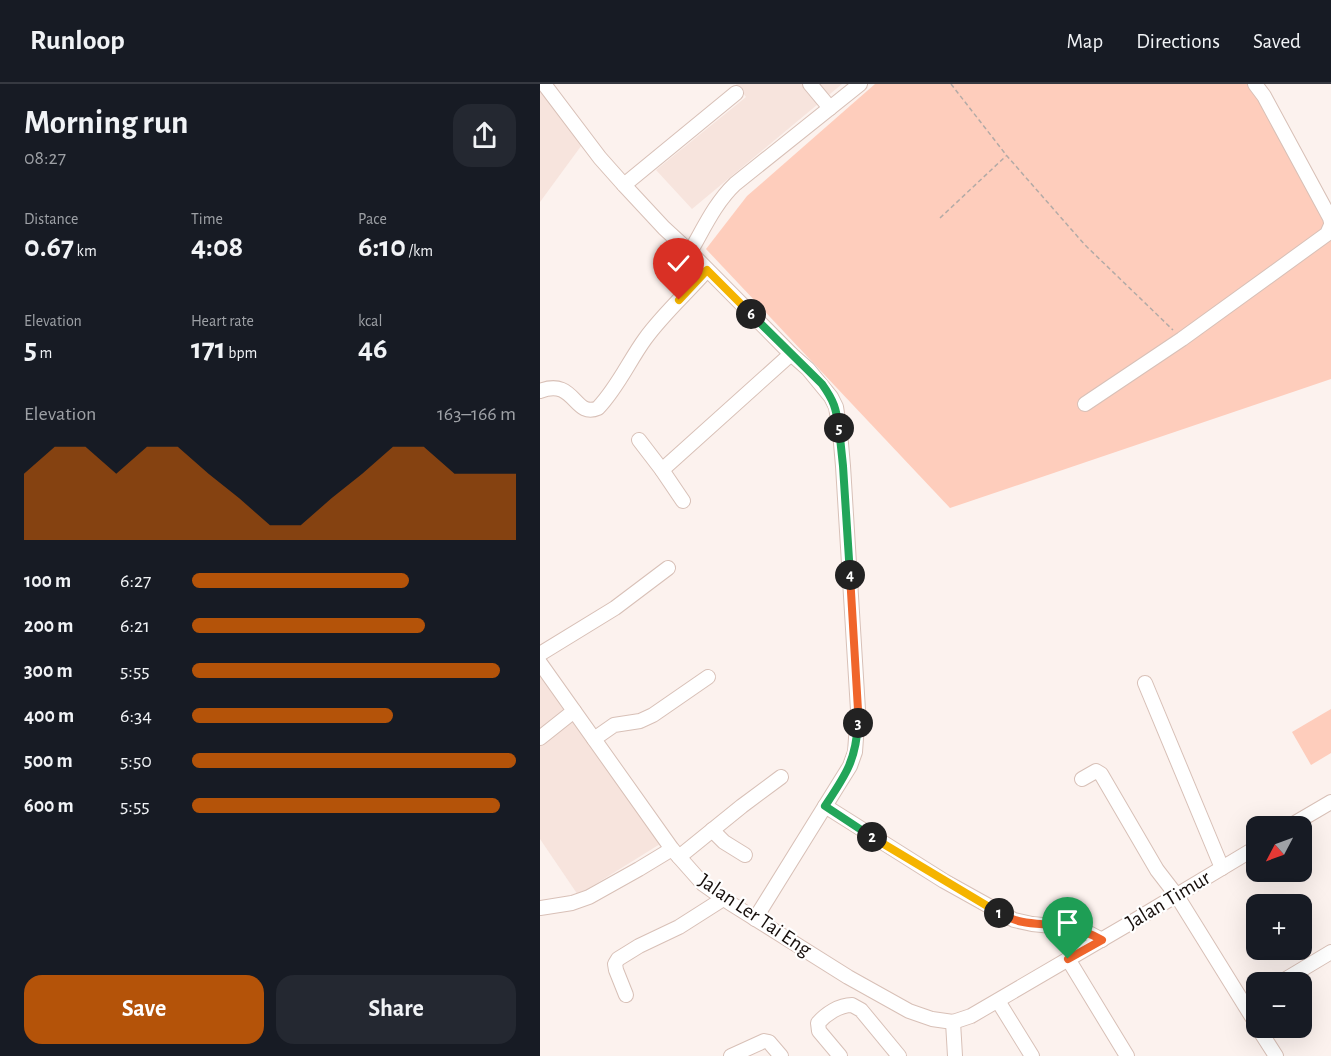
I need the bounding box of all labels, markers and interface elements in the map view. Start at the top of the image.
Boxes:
text: Runloop [30,27,125,55]
text: Map [1067,31,1103,52]
text: Directions [1136,31,1220,52]
text: Saved [1253,31,1301,52]
button: share [453,104,516,167]
text: Morning run [24,107,188,140]
text: 08:27 [24,148,66,168]
text: Distance [24,211,78,227]
text: Time [191,211,223,227]
text: Pace [358,211,387,227]
text: 0.67 [24,232,74,262]
text: 4:08 [191,232,243,262]
text: 6:10 [358,232,406,262]
pin [653,238,704,300]
text: km [74,243,97,259]
text: /km [406,243,433,259]
icon: check [662,247,695,280]
pin: 6 [736,299,766,329]
text: 6 [747,306,755,322]
text: Elevation [24,313,82,329]
text: Heart rate [191,313,254,329]
text: kcal [358,313,382,329]
text: 5 [24,334,37,364]
text: 171 [191,334,226,364]
text: 46 [358,334,388,364]
text: m [37,345,52,361]
text: bpm [226,345,257,361]
text: Elevation [24,404,96,424]
text: 163–166 m [437,404,516,424]
pin: 5 [824,413,854,443]
text: 5 [836,420,842,436]
pin: 4 [835,560,865,590]
text: 4 [846,567,854,583]
text: 100 m [24,571,71,591]
text: 6:27 [120,571,151,591]
text: 200 m [24,616,73,636]
text: 6:21 [120,616,150,636]
text: 300 m [24,661,73,681]
text: 5:55 [120,661,150,681]
text: 400 m [24,706,74,726]
text: 6:34 [120,706,152,726]
pin: 3 [843,708,873,738]
text: 3 [855,715,861,731]
text: 500 m [24,751,73,771]
text: 5:50 [120,751,152,771]
text: 600 m [24,796,74,816]
text: 5:55 [120,796,150,816]
north arrow [1246,816,1312,882]
map controls [1246,816,1312,1038]
pin: 2 [857,822,887,852]
text: 2 [868,829,876,845]
street label: Jalan Timur [1122,867,1214,933]
street label: Jalan Ler Tai Eng [695,870,816,961]
button: + [1246,894,1312,960]
pin [1042,897,1093,959]
pin: 1 [984,898,1014,928]
text: 1 [996,905,1002,921]
icon: arrive [1051,906,1084,939]
button: − [1246,972,1312,1038]
button: Save [24,975,264,1044]
button: Share [276,975,516,1044]

